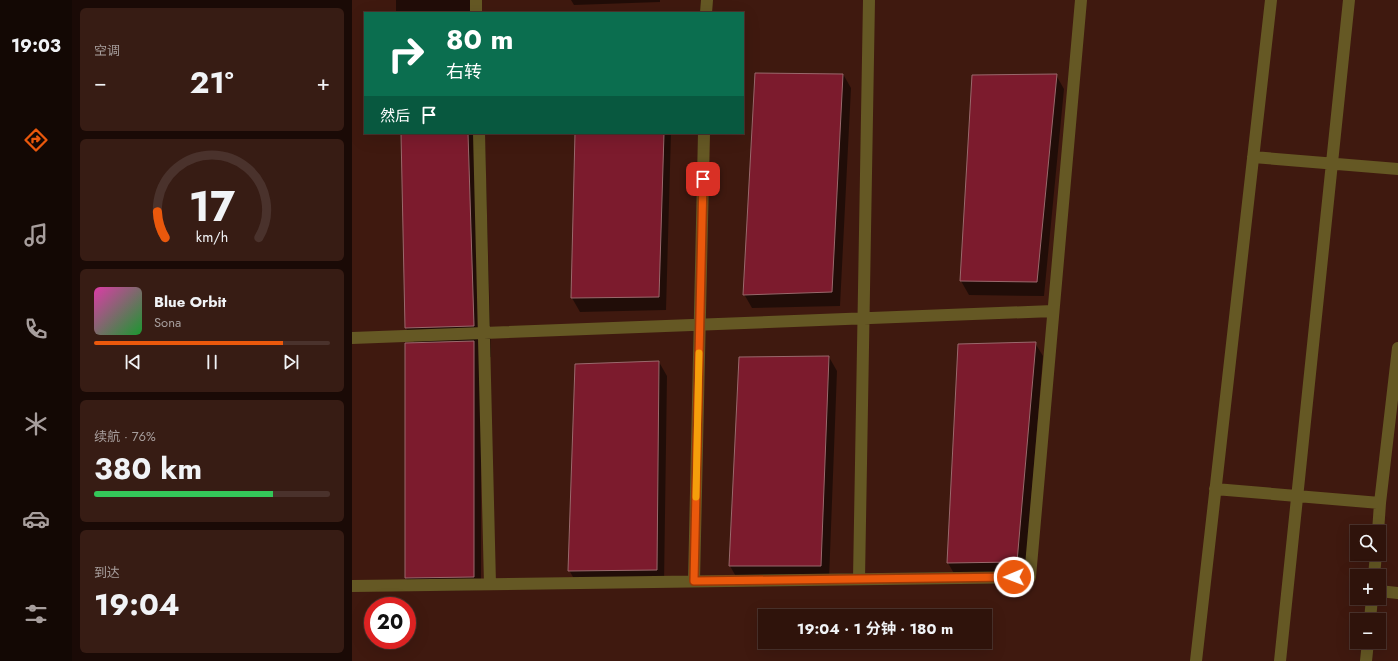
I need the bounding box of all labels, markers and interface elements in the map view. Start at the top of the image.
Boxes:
text: 80 m [446,19,513,60]
icon: right [380,28,432,80]
text: 19:03 [11,33,61,59]
text: 空调 [94,41,120,60]
text: 右转 [446,59,482,85]
text: 21° [190,61,234,104]
text: − [94,66,107,98]
text: + [316,66,330,98]
icon: arrive [418,104,440,126]
text: 然后 [380,105,410,127]
icon: directions [22,126,50,154]
pin [686,162,720,196]
icon: arrive [692,168,714,190]
text: 17 [189,176,235,237]
icon: music [22,221,50,249]
text: km/h [196,226,228,246]
text: Blue Orbit [154,291,226,313]
text: Sona [154,313,181,332]
icon: phone [22,315,50,343]
icon: previous [122,351,144,373]
icon: pause [201,351,223,373]
icon: next [280,351,302,373]
icon: climate [22,410,50,438]
text: 续航 · 76% [94,427,156,446]
text: 380 km [94,447,202,490]
icon: car [22,505,50,533]
map controls [1350,525,1386,649]
button: search [1350,525,1386,561]
position arrow [993,556,1035,598]
text: 到达 [94,563,120,582]
button: + [1350,569,1386,605]
text: 19:04 [94,583,180,626]
speed limit sign: 20 [364,597,416,649]
icon: filters [22,600,50,628]
button: − [1350,613,1386,649]
text: 19:04 · 1 分钟 · 180 m [797,618,953,640]

